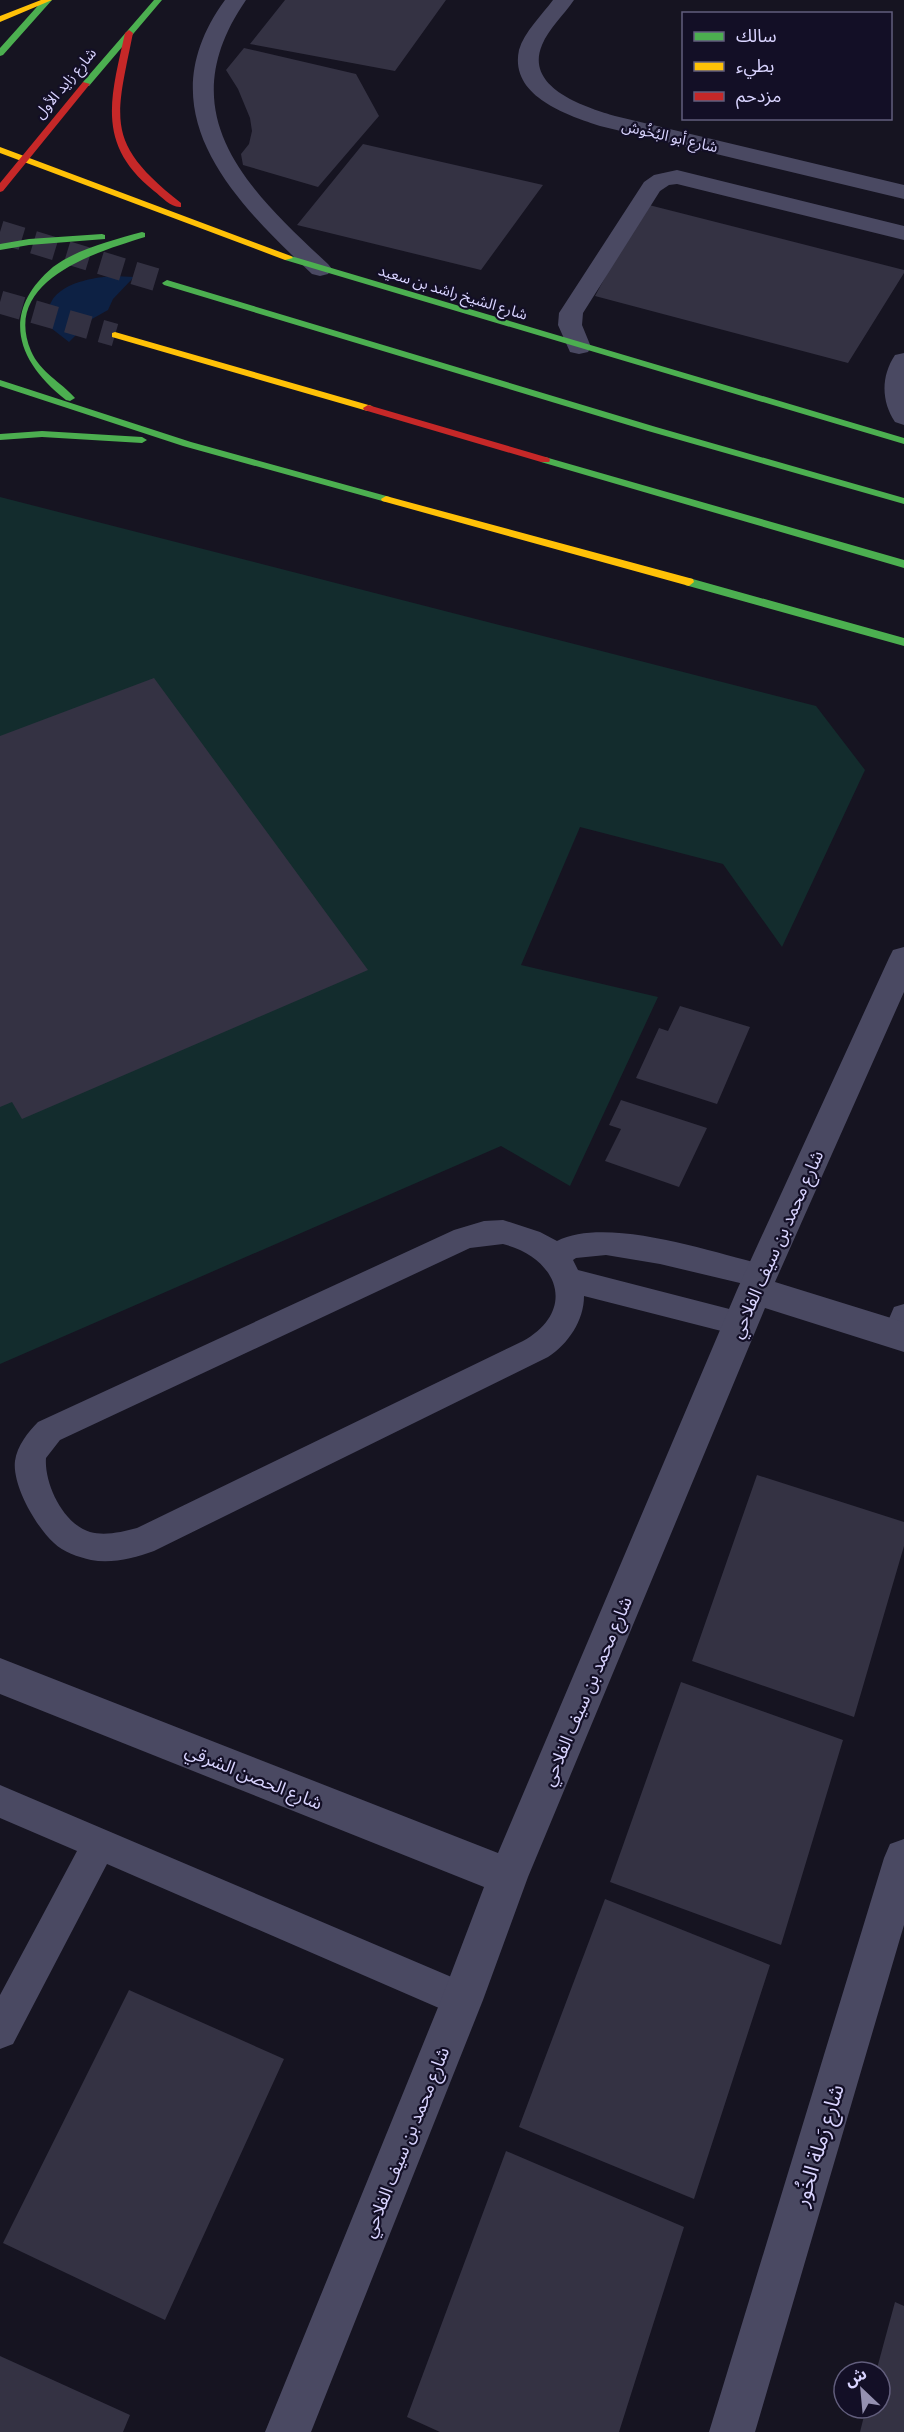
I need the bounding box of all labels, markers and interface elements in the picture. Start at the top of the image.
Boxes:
legend [682,12,892,120]
text: سالك [736,25,777,45]
street label: شارع زايد الأول [31,44,103,124]
text: بطيء [736,55,774,79]
text: مزدحم [736,85,781,109]
street label: شارع أبو البُخُوش [619,116,720,159]
street label: شارع الشيخ راشد بن سعيد [375,261,530,327]
street label: شارع محمد بن سيف الفلاحي [725,1147,831,1343]
street label: شارع محمد بن سيف الفلاحي [537,1593,640,1791]
street label: شارع الحصن الشرقي [181,1739,325,1817]
street label: شارع محمد بن سيف الفلاحي [358,2044,457,2242]
street label: شارع رَملة الخُور [788,2081,852,2211]
north arrow [832,2360,892,2420]
text: ش [842,2364,870,2390]

